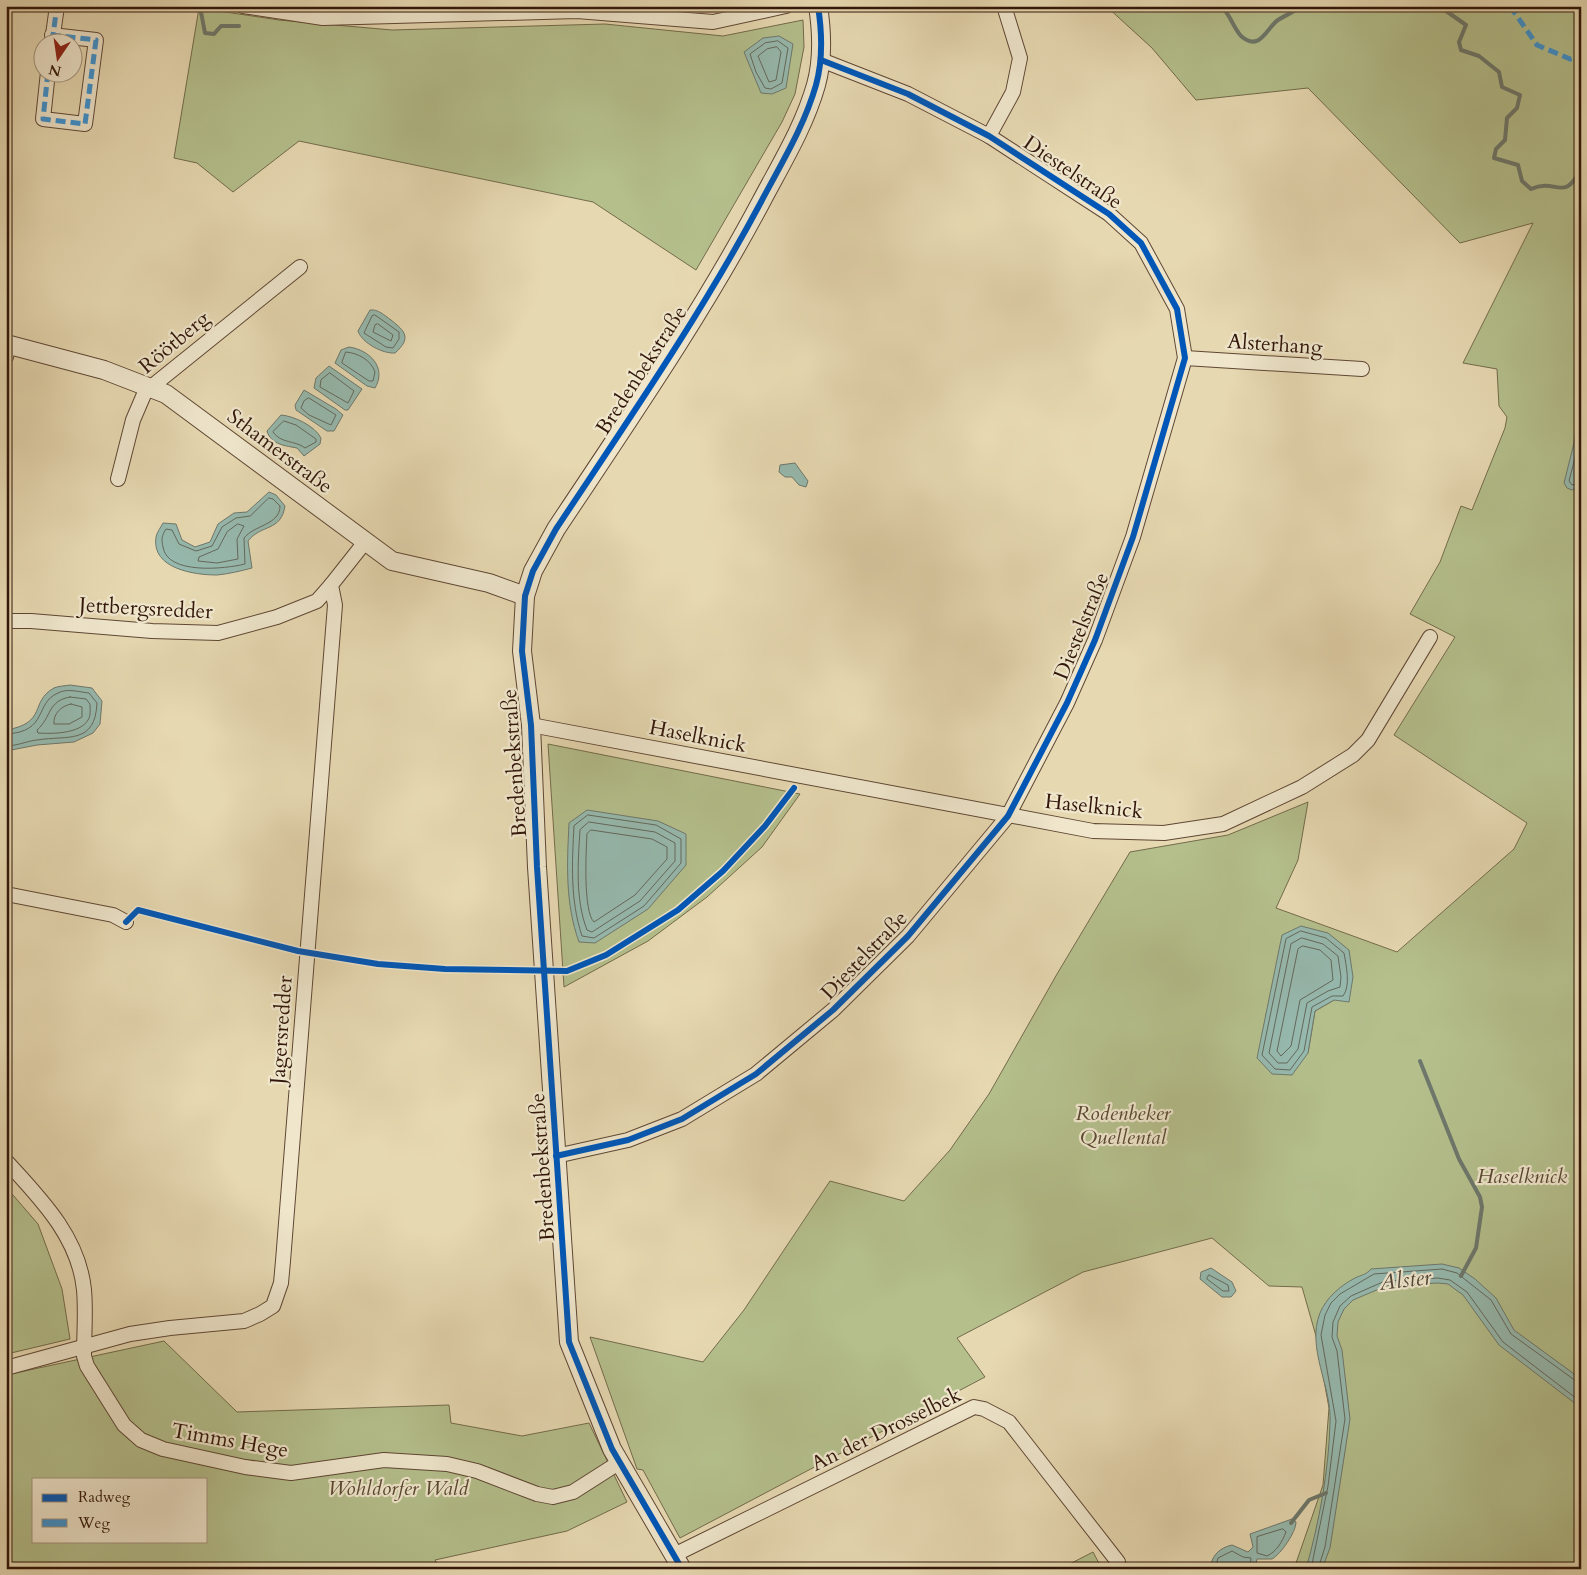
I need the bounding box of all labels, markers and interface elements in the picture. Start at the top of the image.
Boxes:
north arrow [32,32,82,82]
text: N [47,60,63,81]
street label: Diestelstraße [1018,129,1128,216]
street label: Bredenbekstraße [589,300,694,440]
street label: Röötberg [133,304,216,381]
street label: Alsterhang [1226,327,1324,362]
street label: Sthamerstraße [221,402,338,501]
street label: Diestelstraße [1047,568,1116,684]
street label: Jettbergsredder [75,590,214,627]
street label: Bredenbekstraße [495,688,534,838]
street label: Haselknick [647,713,750,760]
street label: Haselknick [1043,787,1145,826]
street label: Diestelstraße [815,904,914,1006]
street label: Jagersredder [263,974,300,1088]
street label: Bredenbekstraße [523,1092,562,1242]
park label: Rodenbeker Quellental [1075,1099,1172,1152]
park label: Haselknick [1477,1162,1568,1191]
water label: Alster [1376,1262,1434,1298]
street label: An der Drosselbek [806,1380,967,1478]
street label: Timms Hege [169,1416,290,1465]
park label: Wohldorfer Wald [328,1474,469,1503]
legend [32,1478,208,1542]
text: Radweg [78,1487,131,1507]
text: Weg [77,1513,110,1533]

